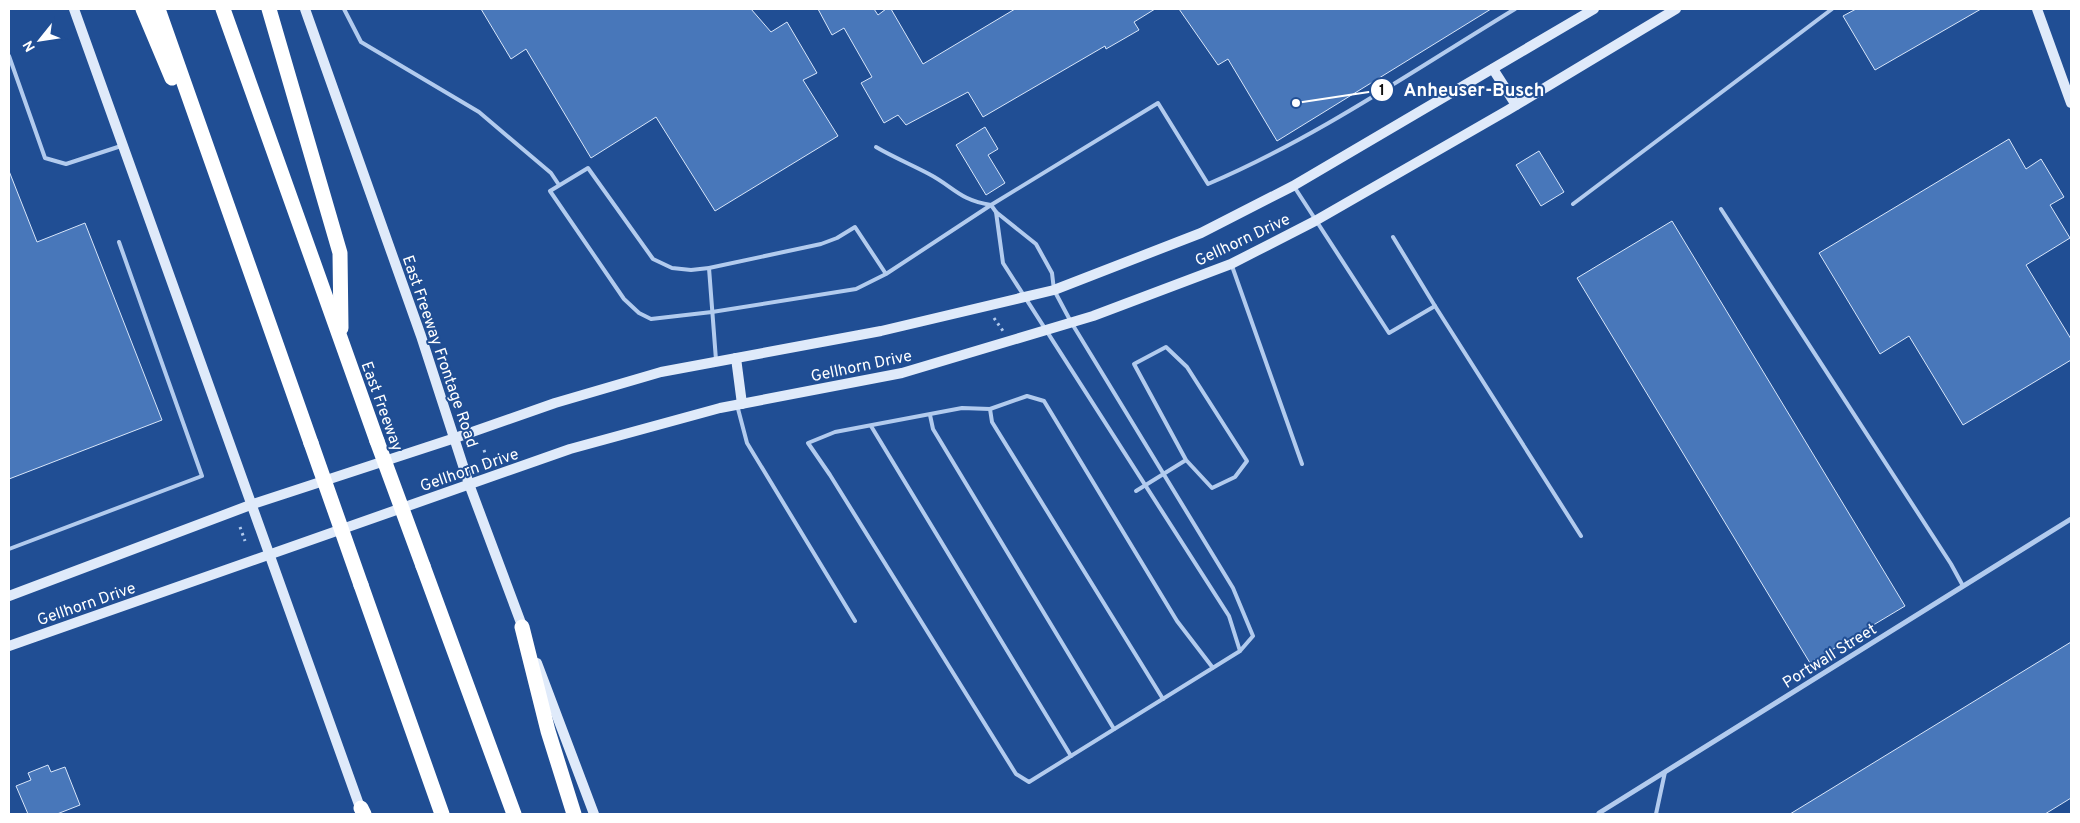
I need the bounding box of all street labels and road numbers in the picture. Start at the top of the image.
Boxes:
street label: Gellhorn Drive [1192,210,1294,272]
street label: East Freeway Frontage Road [397,253,481,450]
street label: Gellhorn Drive [809,346,914,387]
street label: East Freeway [356,359,407,454]
street label: Gellhorn Drive [418,445,522,497]
street label: Gellhorn Drive [35,579,139,631]
street label: Portwall Street [1779,620,1881,694]

